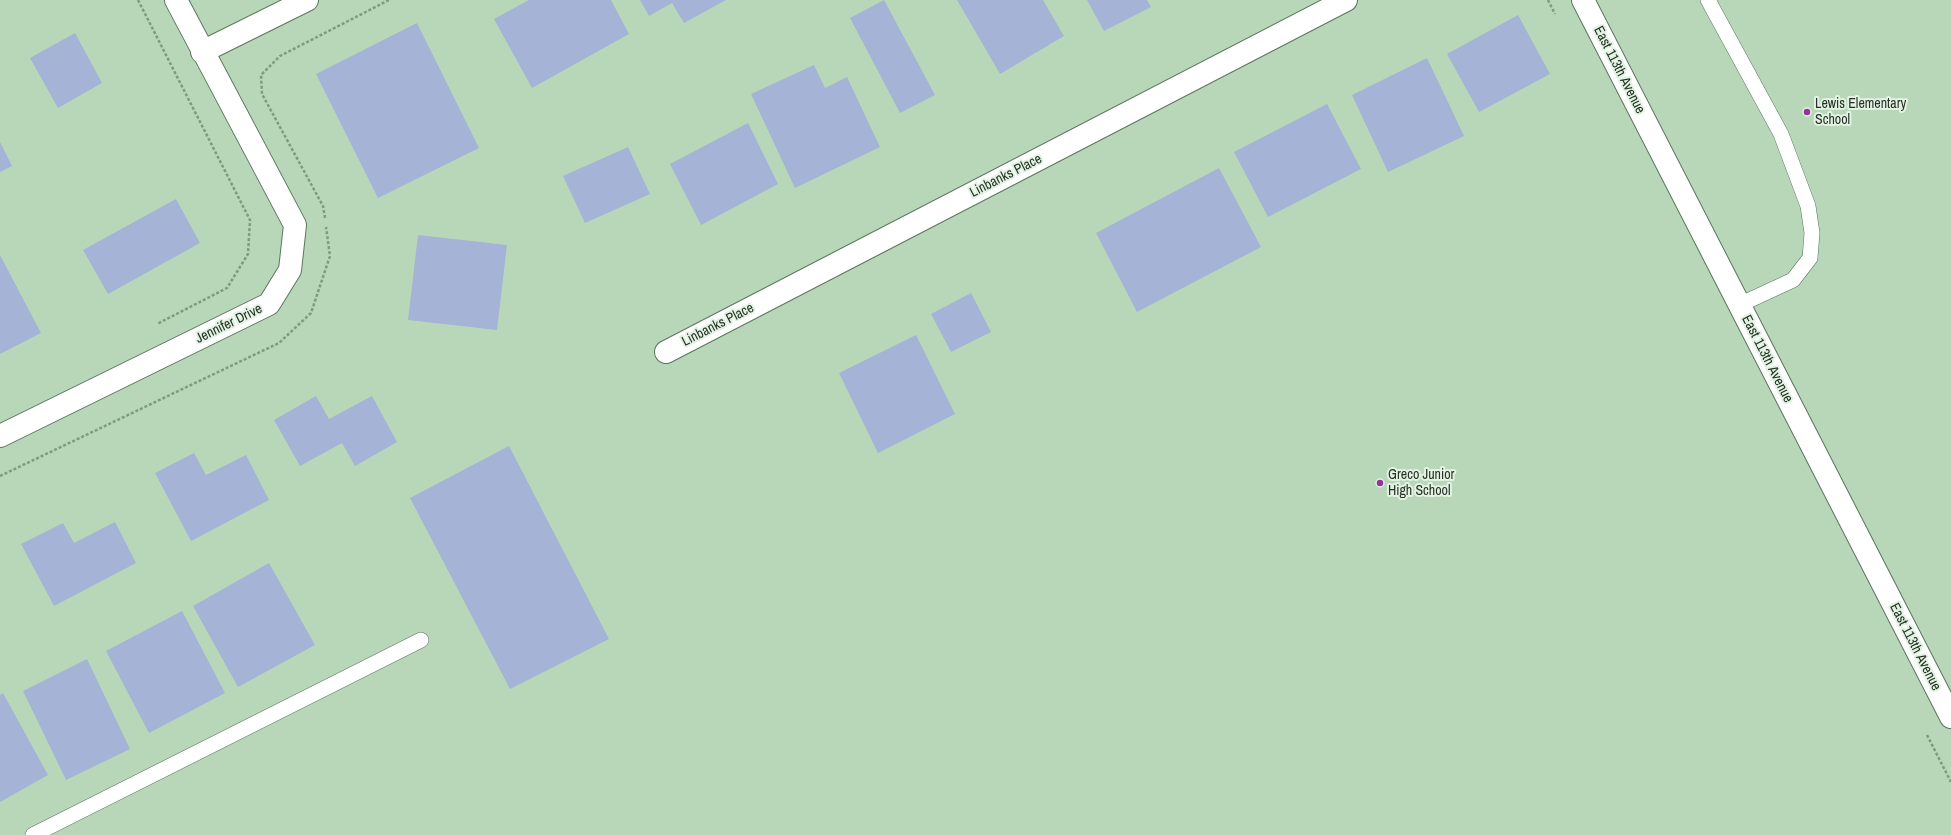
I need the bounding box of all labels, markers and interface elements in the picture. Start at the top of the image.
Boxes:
street label: East 113th Avenue [1590,23,1648,117]
place label: Lewis Elementary School [1815,96,1906,128]
marker: Lewis Elementary School [1802,107,1812,117]
street label: Linbanks Place [967,151,1045,201]
street label: Linbanks Place [679,300,757,350]
street label: Jennifer Drive [193,301,265,347]
street label: East 113th Avenue [1738,312,1796,406]
place label: Greco Junior High School [1388,467,1454,500]
marker: Greco Junior High School [1375,478,1385,488]
street label: East 113th Avenue [1886,600,1944,694]

